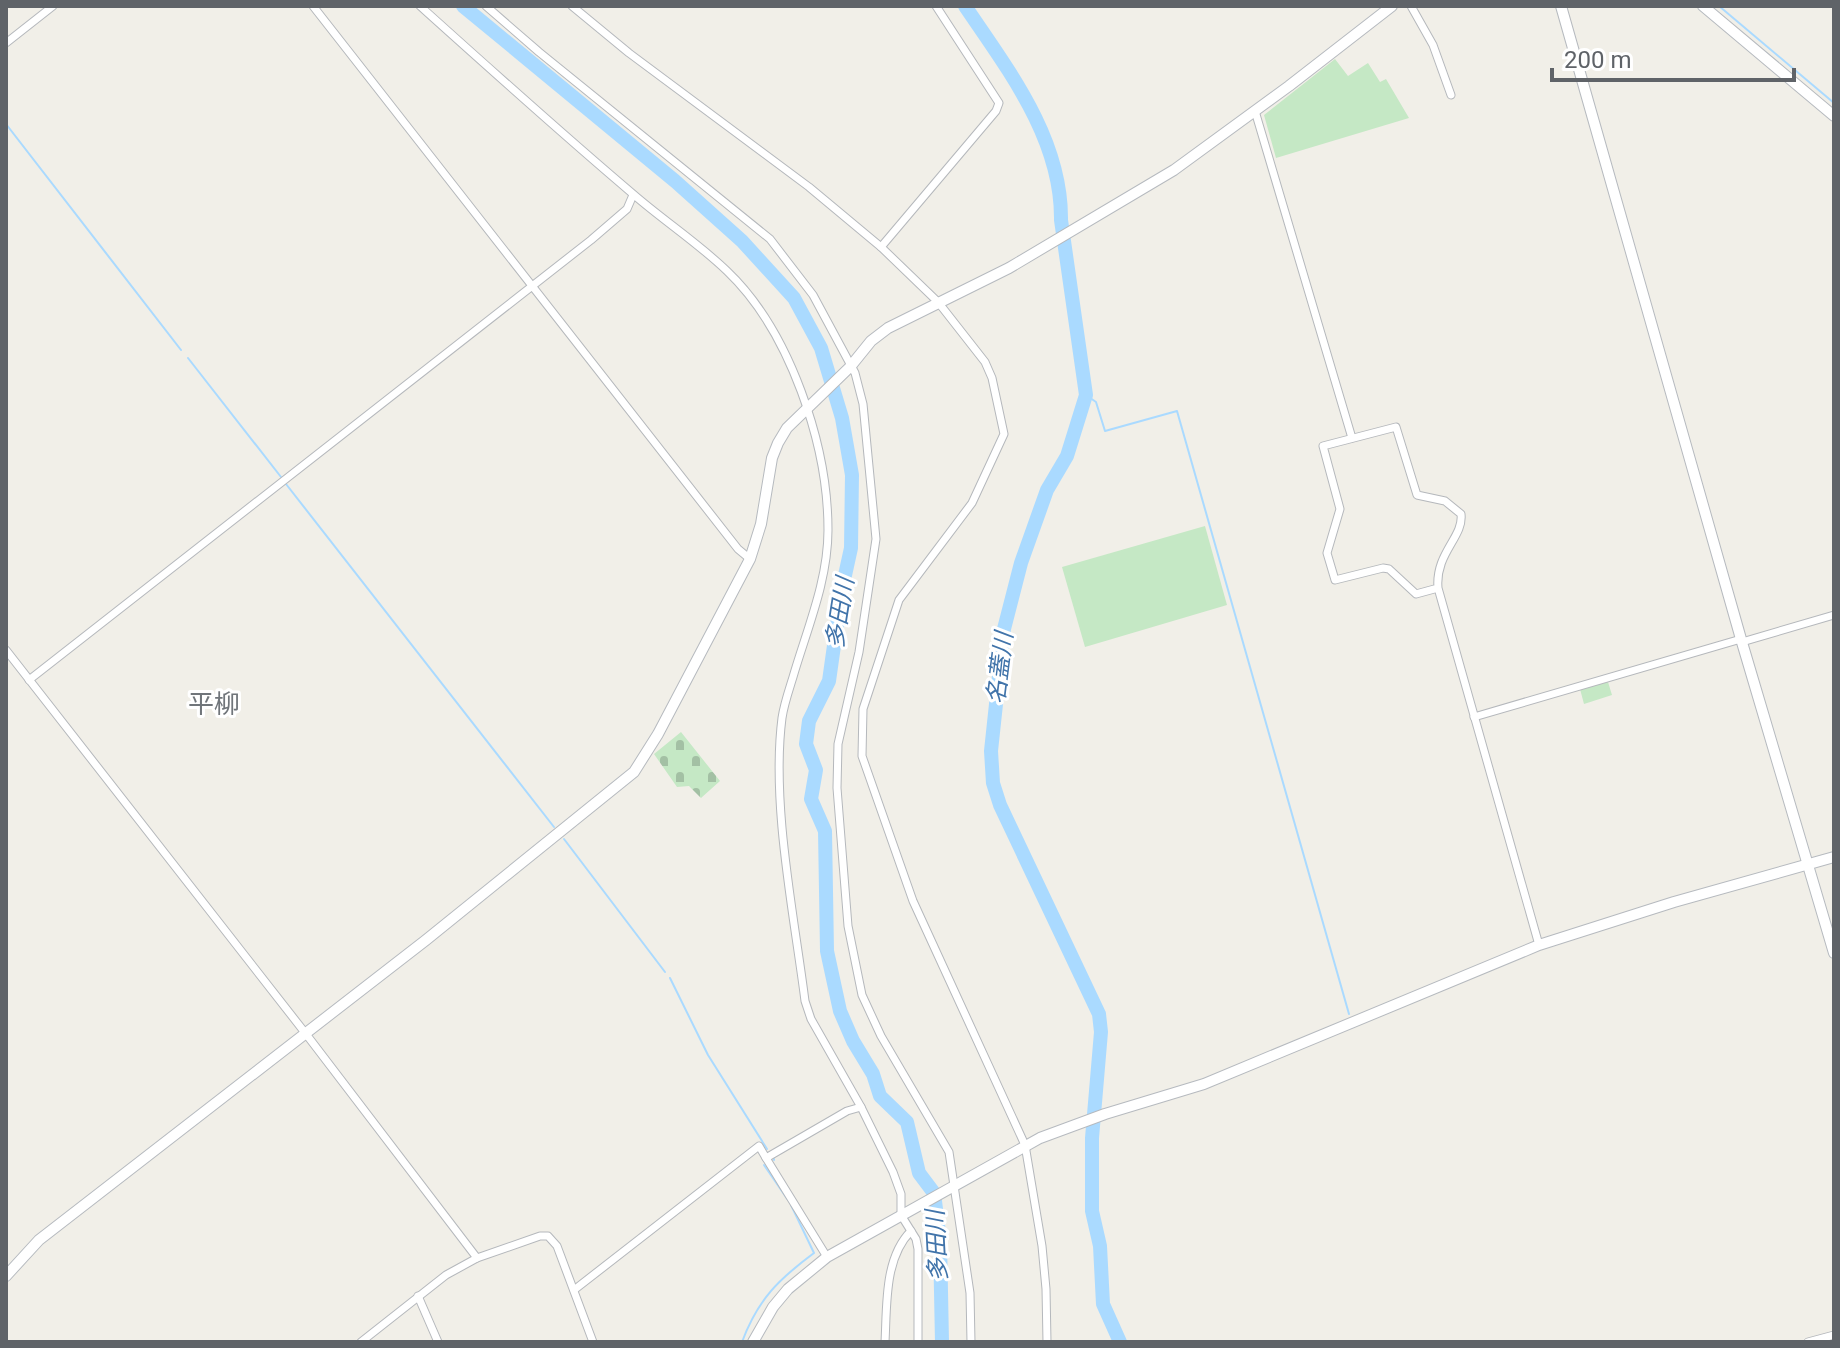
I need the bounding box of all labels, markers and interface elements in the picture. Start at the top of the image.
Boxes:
scale bar [1552,32,1794,82]
text: 200 m [1564,46,1631,74]
water label: 多田川 [821,572,860,651]
water label: 名蓋川 [982,628,1019,705]
district label: 平柳 [188,689,240,719]
water label: 多田川 [921,1206,953,1283]

